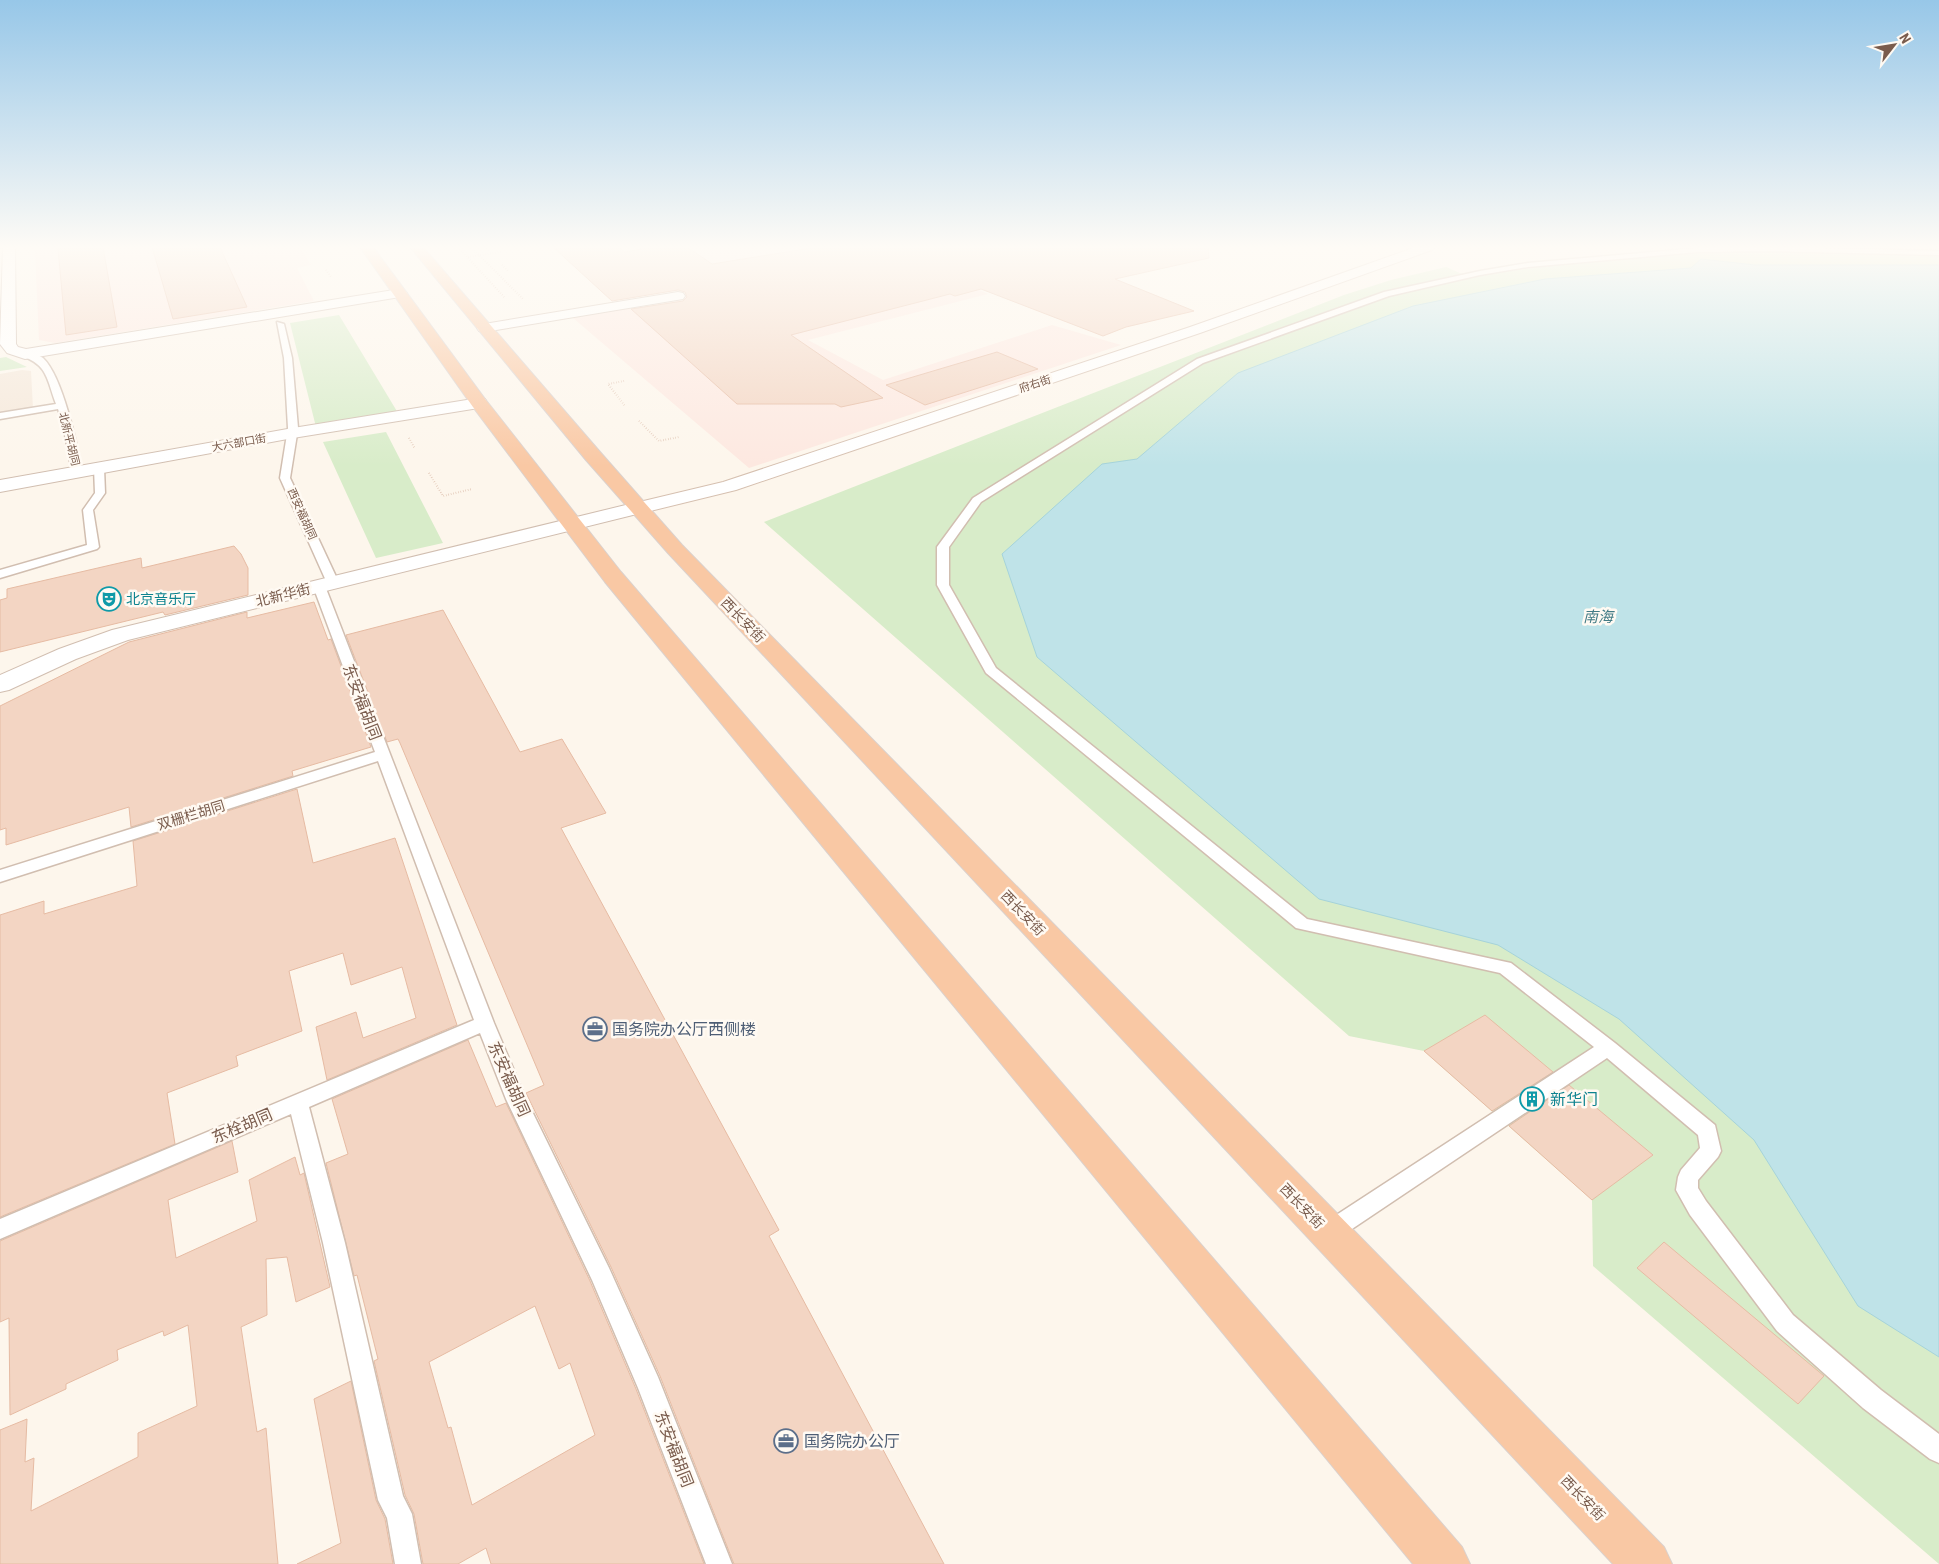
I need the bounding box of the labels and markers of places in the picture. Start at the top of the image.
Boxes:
theatre icon: 北京音乐厅 [96,586,122,612]
place label: 北京音乐厅 [126,591,196,607]
office icon: 国务院办公厅西侧楼 [582,1016,608,1042]
place label: 国务院办公厅西侧楼 [612,1020,756,1039]
building icon: 新华门 [1519,1086,1545,1112]
place label: 新华门 [1550,1090,1598,1109]
office icon: 国务院办公厅 [773,1428,799,1454]
place label: 国务院办公厅 [804,1432,900,1451]

